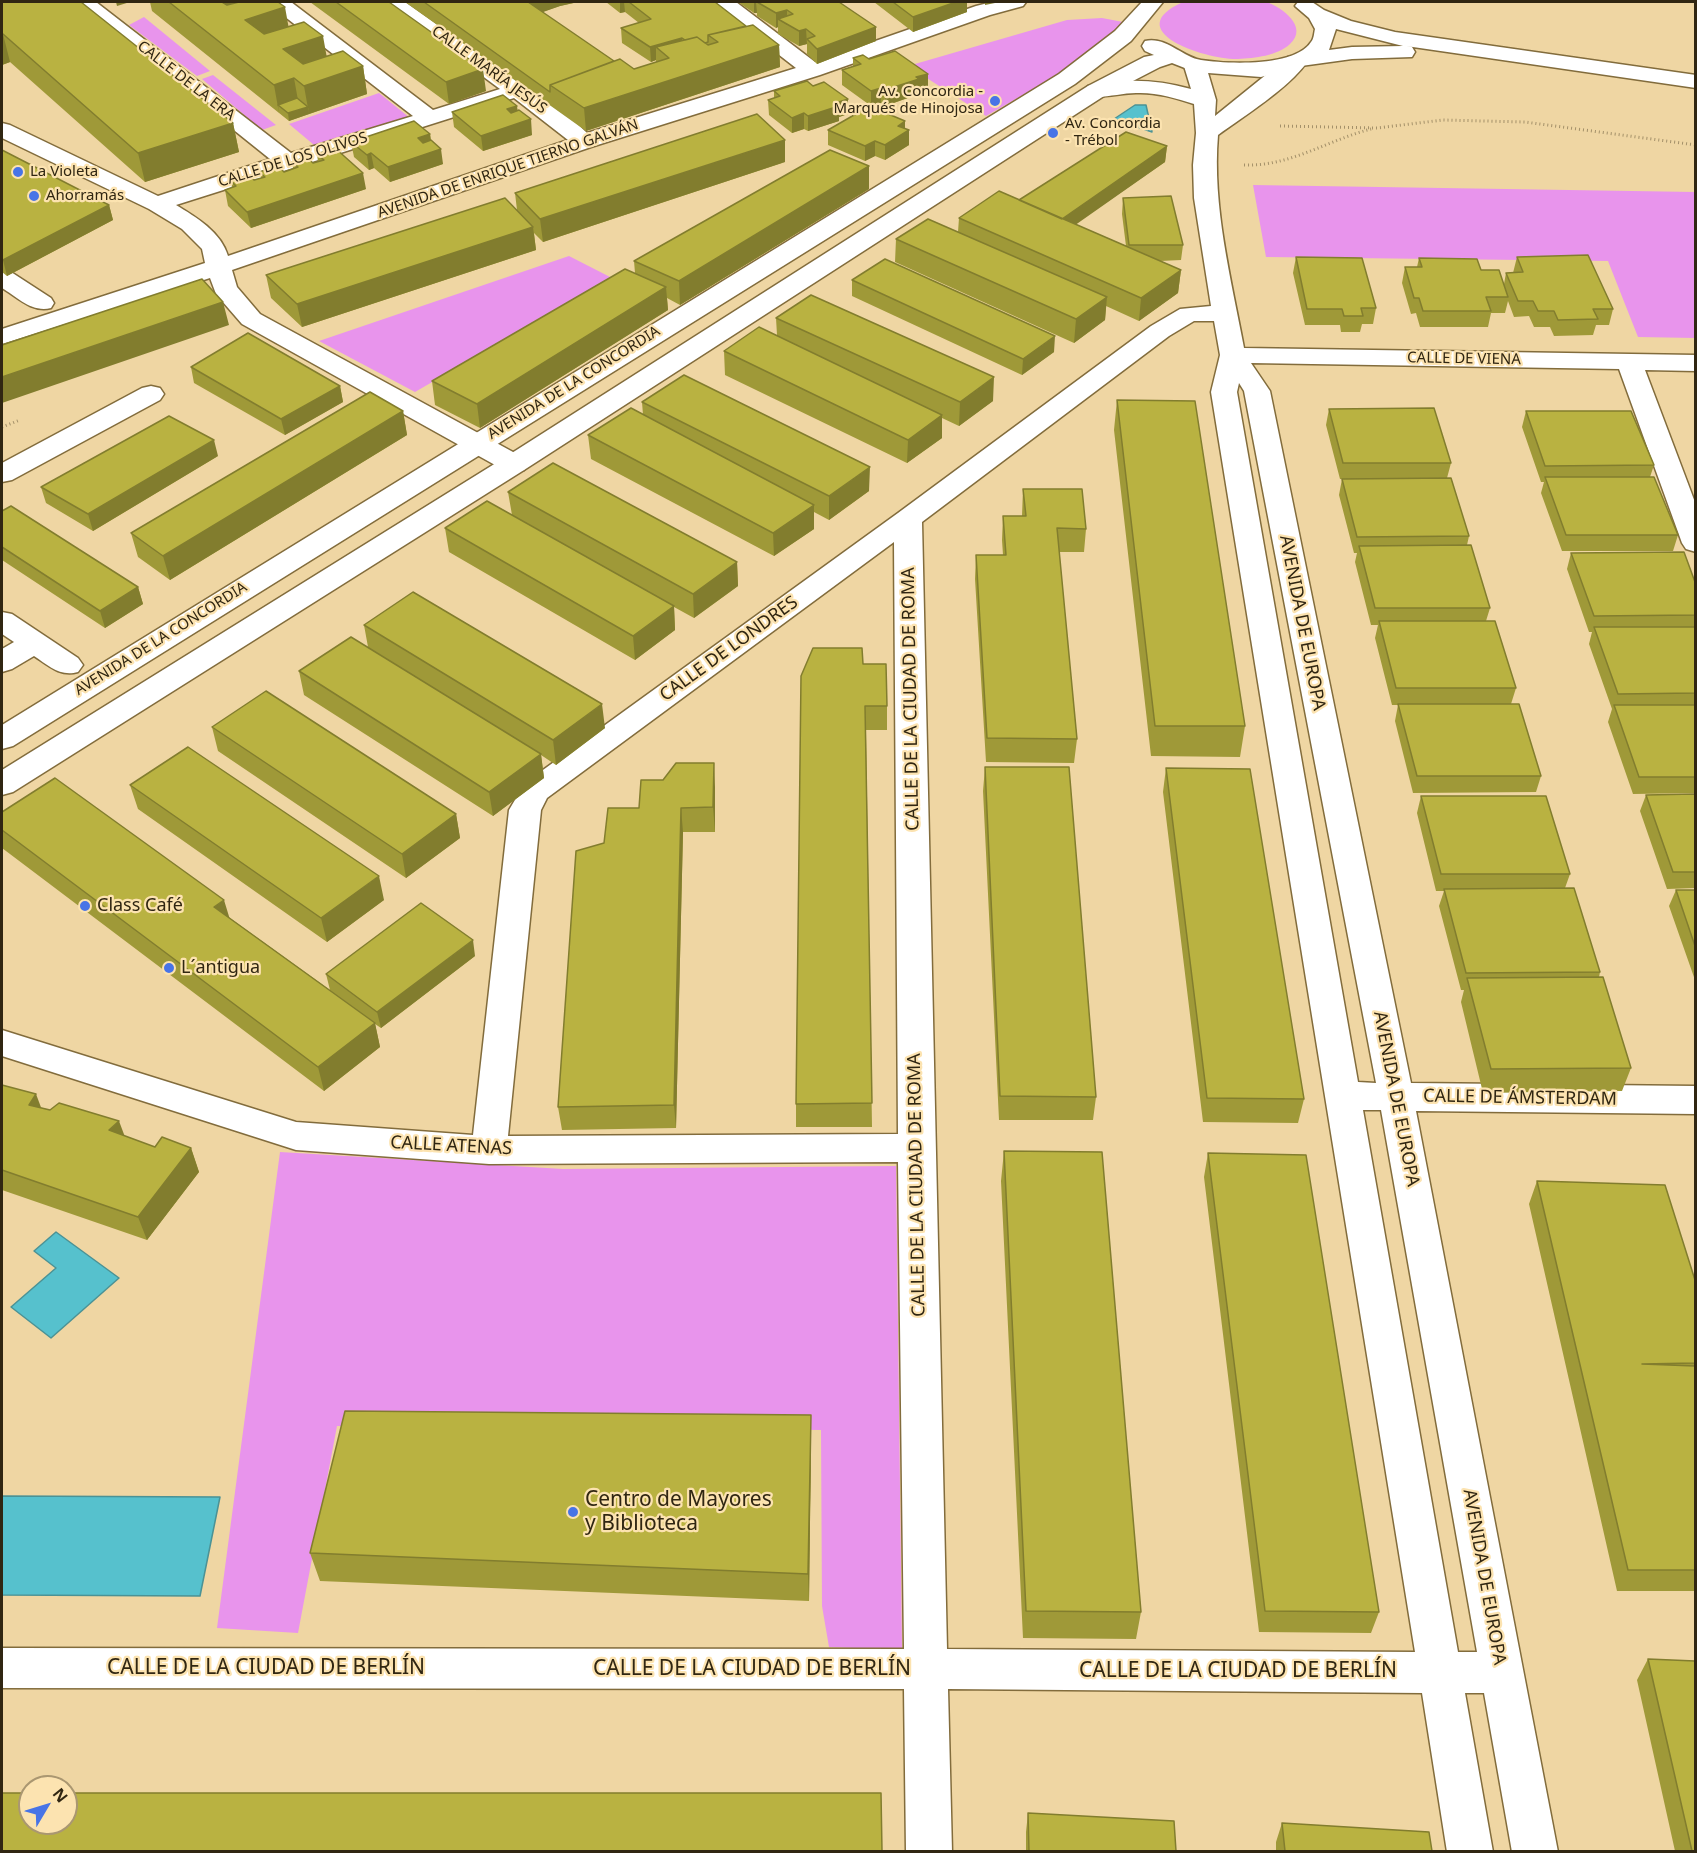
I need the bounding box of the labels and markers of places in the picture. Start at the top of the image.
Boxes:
place label: Av. Concordia - Marqués de Hinojosa [834,83,983,118]
marker: Av. Concordia - Marqués de Hinojosa [988,94,1002,108]
place label: Av. Concordia - Trébol [1065,115,1161,150]
marker: Av. Concordia - Trébol [1046,126,1060,140]
place label: La Violeta [30,163,98,181]
marker: La Violeta [11,165,25,179]
place label: Ahorramás [46,187,124,205]
marker: Ahorramás [27,189,41,203]
place label: Class Café [97,895,183,917]
marker: Class Café [78,899,92,913]
place label: L´antigua [181,957,260,979]
marker: L´antigua [162,961,176,975]
place label: Centro de Mayores y Biblioteca [585,1487,772,1537]
marker: Centro de Mayores y Biblioteca [566,1505,580,1519]

